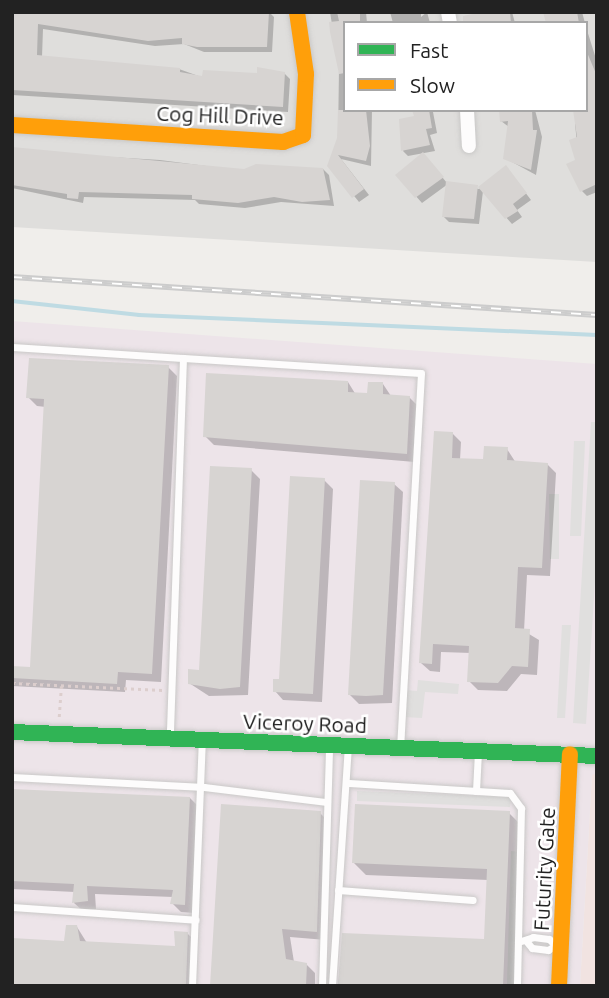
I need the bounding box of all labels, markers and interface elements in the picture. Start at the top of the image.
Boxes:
legend [343,21,588,112]
text: Fast [410,38,448,62]
text: Slow [410,73,455,97]
street label: Cog Hill Drive [156,100,284,130]
street label: Viceroy Road [243,708,367,738]
street label: Futurity Gate [528,807,560,931]

